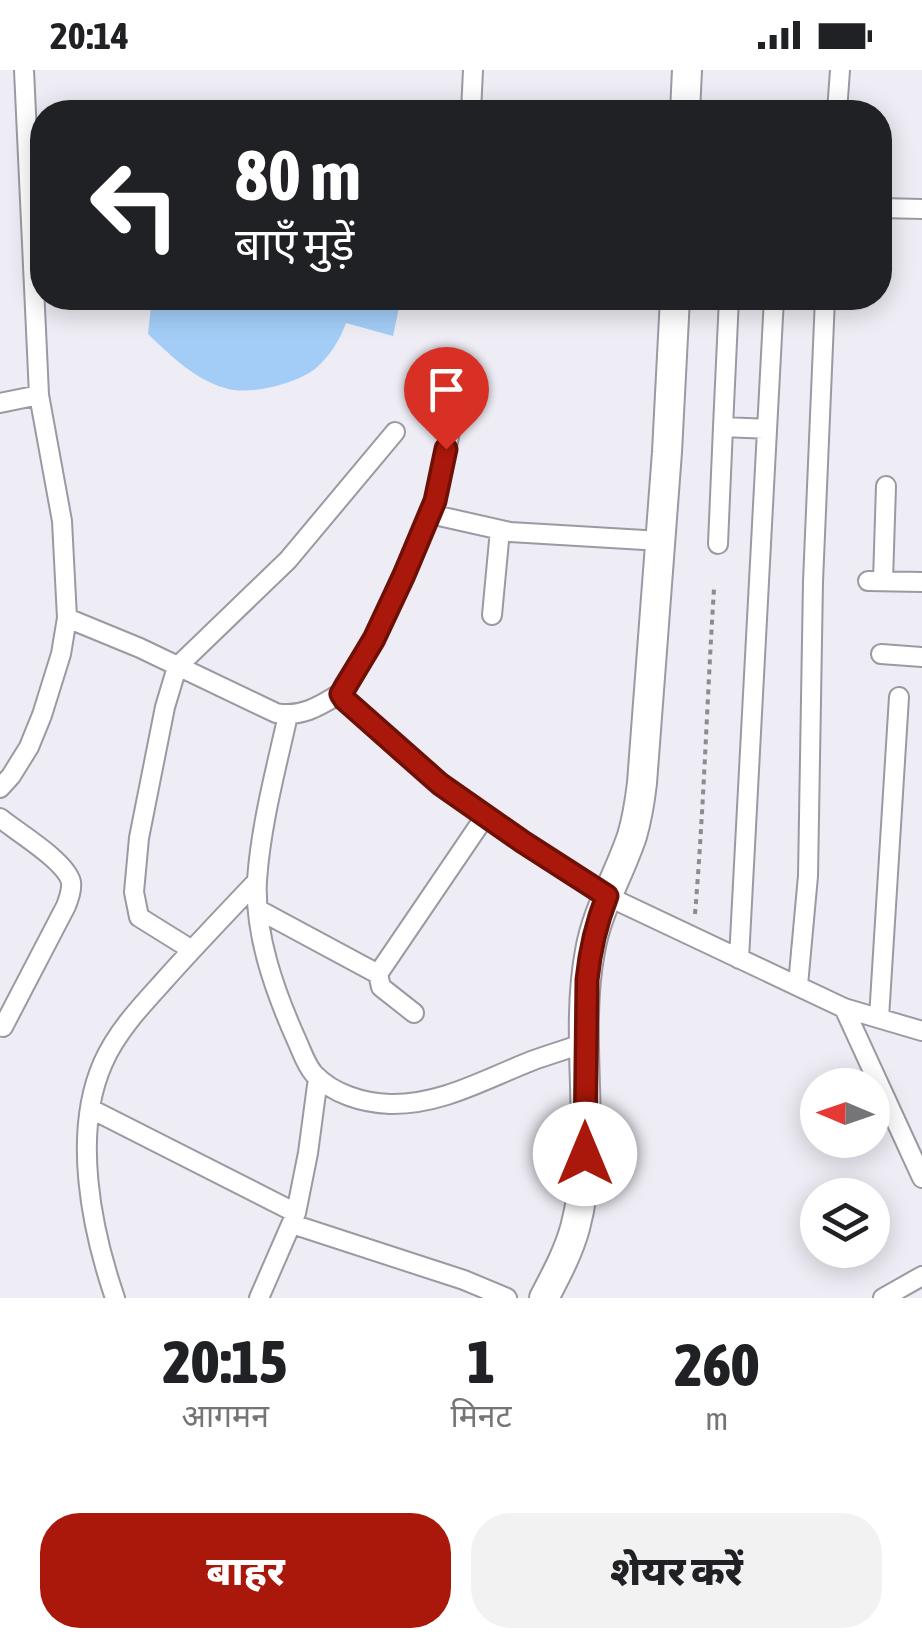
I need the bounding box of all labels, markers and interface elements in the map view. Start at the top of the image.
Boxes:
text: 20:14 [50,14,129,57]
text: 80 m [235,135,361,215]
icon: left [70,140,200,270]
text: बाएँ मुड़ें [235,218,354,270]
pin [404,347,489,450]
icon: arrive [419,362,474,417]
north arrow [800,1068,890,1158]
map controls [800,1068,890,1268]
position arrow [533,1102,637,1206]
button: layers [800,1178,890,1268]
text: 20:15 [163,1327,288,1396]
text: 1 [467,1327,495,1396]
text: 260 [675,1330,759,1399]
text: आगमन [181,1397,269,1434]
text: मिनट [450,1397,512,1434]
text: m [705,1400,728,1437]
button: बाहर [40,1513,451,1628]
button: शेयर करें [471,1513,882,1628]

